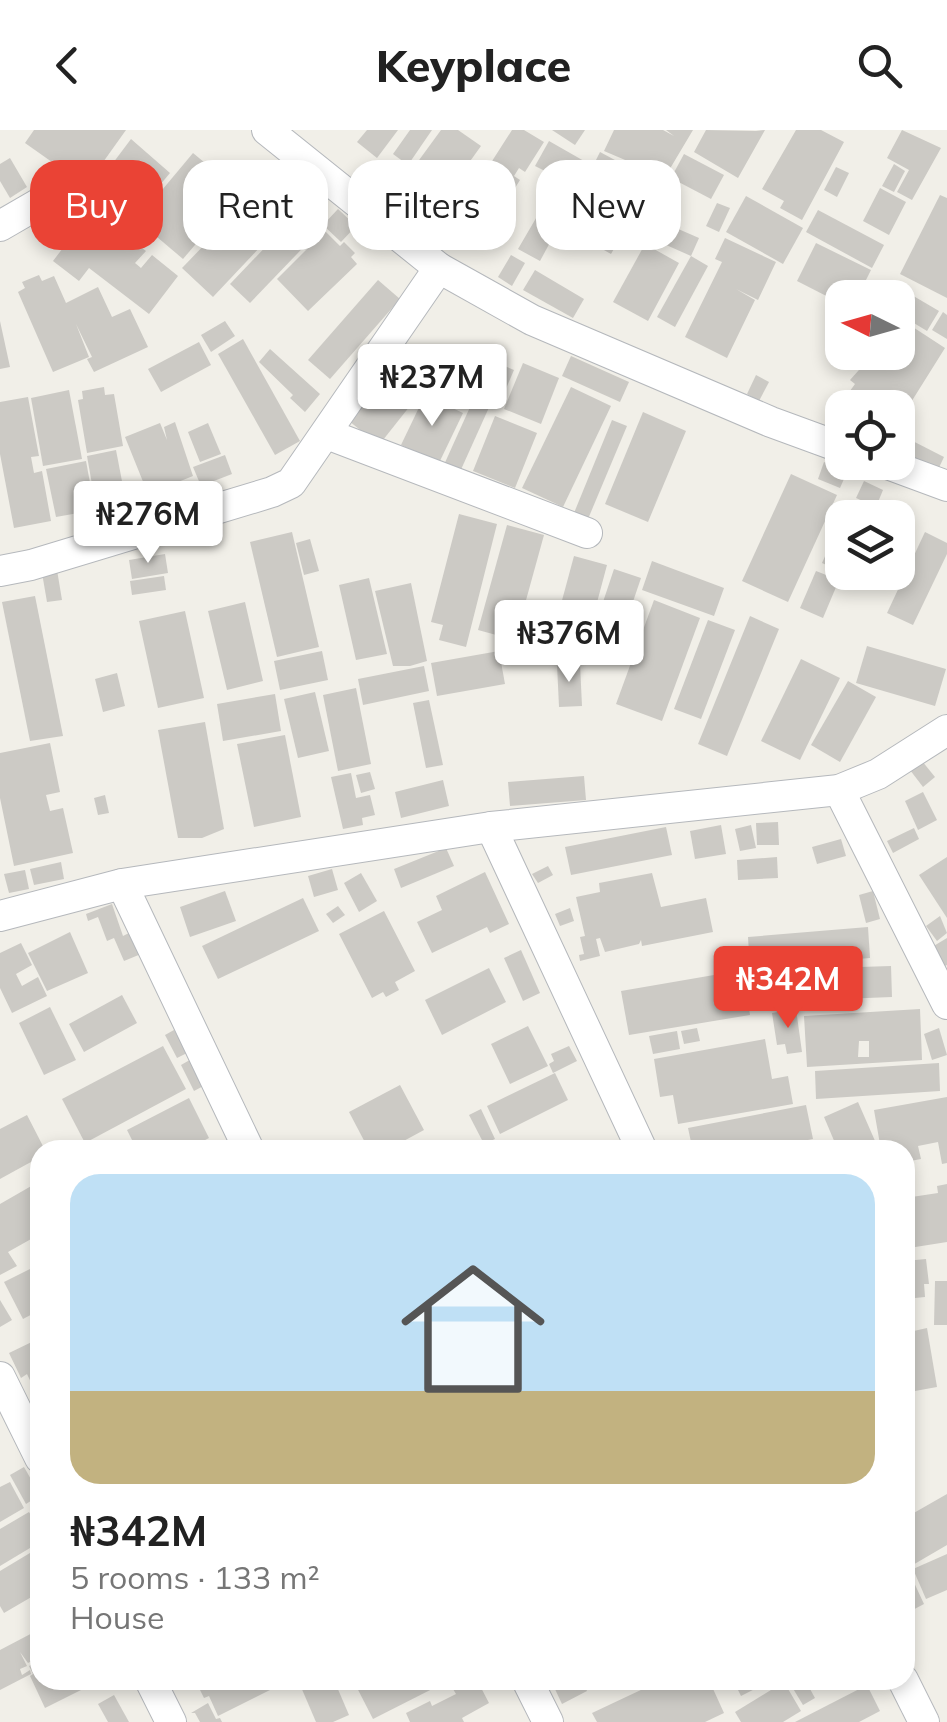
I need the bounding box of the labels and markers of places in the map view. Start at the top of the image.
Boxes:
pin: ₦237M [362,344,502,429]
pin: ₦276M [78,481,218,566]
pin: ₦376M [499,600,639,685]
pin: ₦342M [718,946,858,1031]

